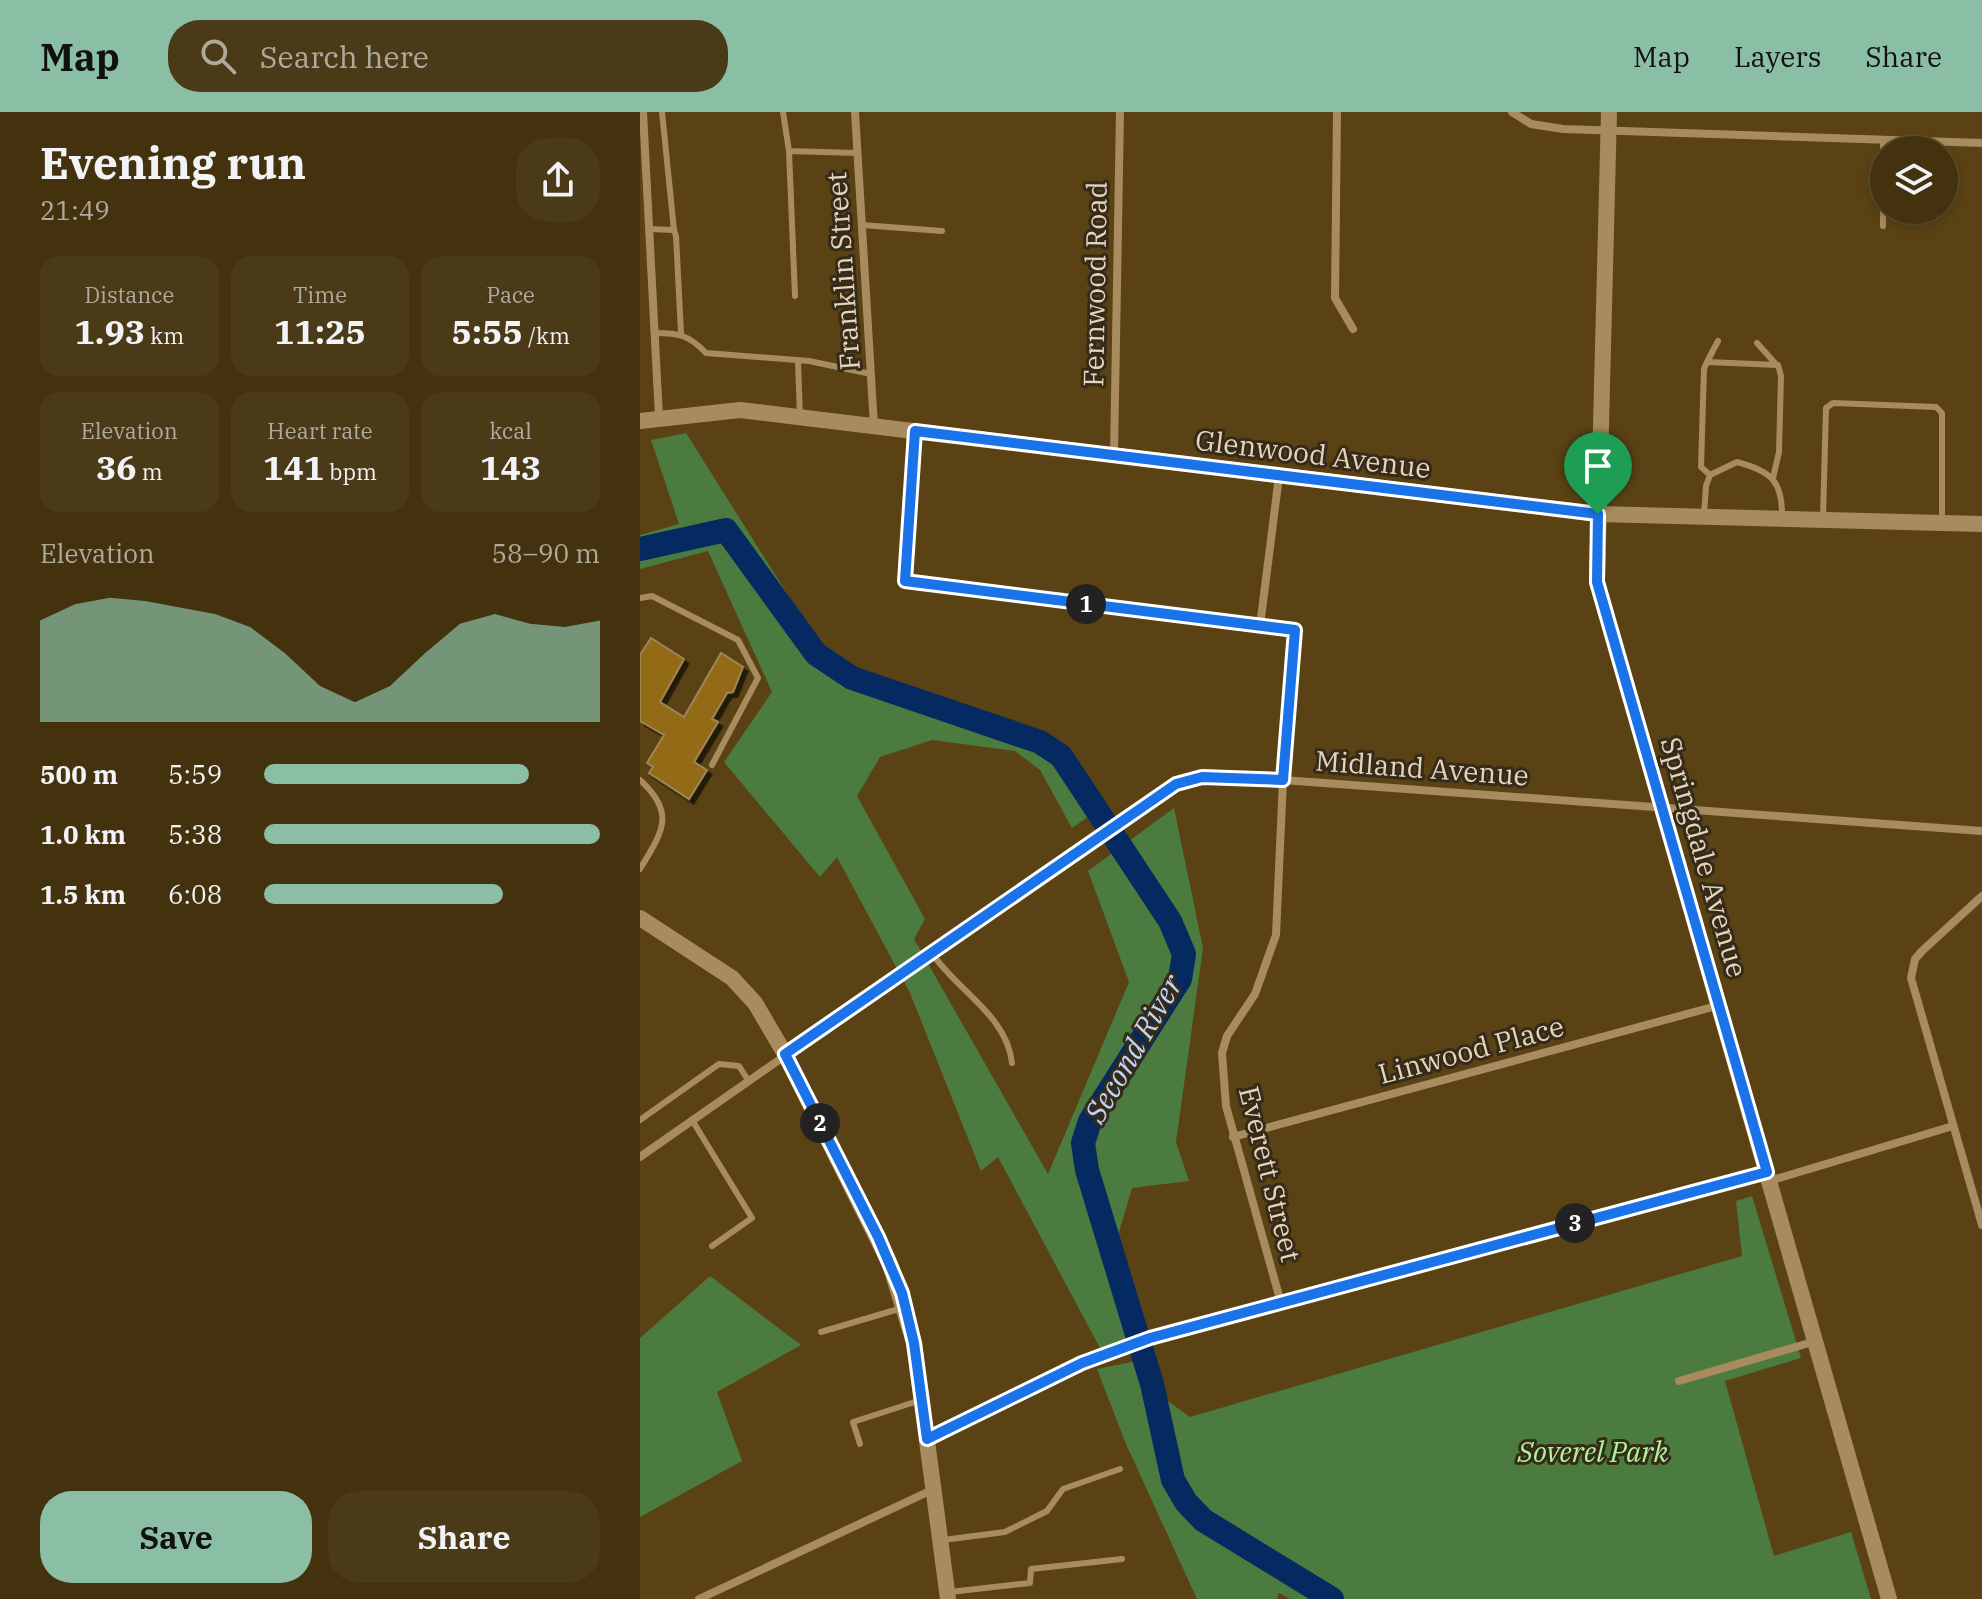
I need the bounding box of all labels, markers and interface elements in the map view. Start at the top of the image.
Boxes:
search box [168,20,728,92]
text: Map [40,32,120,81]
icon: search [196,34,240,78]
text: Search here [260,37,429,76]
text: Map [1633,38,1690,75]
text: Layers [1734,38,1821,75]
text: Share [1865,38,1942,75]
text: Evening run [40,134,306,191]
map controls [1870,136,1958,224]
button: layers [1870,136,1958,224]
button: share [516,138,600,222]
street label: Franklin Street [817,170,868,372]
street label: Fernwood Road [1074,181,1115,387]
text: 21:49 [40,193,110,227]
text: Distance [84,280,174,309]
text: Time [293,280,347,309]
text: Pace [486,280,535,309]
text: 1.93 [74,309,145,353]
text: 11:25 [274,309,366,353]
text: 5:55 [451,309,523,353]
text: km [145,321,184,350]
text: /km [523,321,570,350]
text: Elevation [81,416,178,445]
text: Heart rate [267,416,373,445]
text: kcal [489,416,532,445]
street label: Glenwood Avenue [1193,421,1433,486]
pin [1564,432,1632,514]
icon: arrive [1576,444,1620,488]
text: 36 [96,445,137,489]
text: 141 [263,445,324,489]
text: 143 [480,445,541,489]
text: m [137,457,163,486]
text: bpm [324,457,377,486]
text: Elevation [40,536,155,570]
text: 58–90 m [492,536,600,570]
pin: 1 [1066,584,1106,624]
text: 1 [1079,589,1093,618]
street label: Springdale Avenue [1652,732,1756,981]
street label: Midland Avenue [1314,742,1530,793]
text: 500 m [40,757,118,791]
text: 5:59 [168,757,222,791]
text: 1.0 km [40,817,126,851]
text: 5:38 [168,817,222,851]
text: 1.5 km [40,877,126,911]
text: 6:08 [168,877,222,911]
water label: Second River [1074,966,1191,1130]
street label: Linwood Place [1374,1007,1568,1092]
street label: Everett Street [1231,1082,1310,1266]
pin: 2 [800,1103,840,1143]
text: 2 [813,1108,827,1137]
pin: 3 [1555,1203,1595,1243]
text: 3 [1568,1208,1582,1237]
park label: Soverel Park [1517,1433,1669,1470]
button: Save [40,1491,312,1583]
button: Share [328,1491,600,1583]

